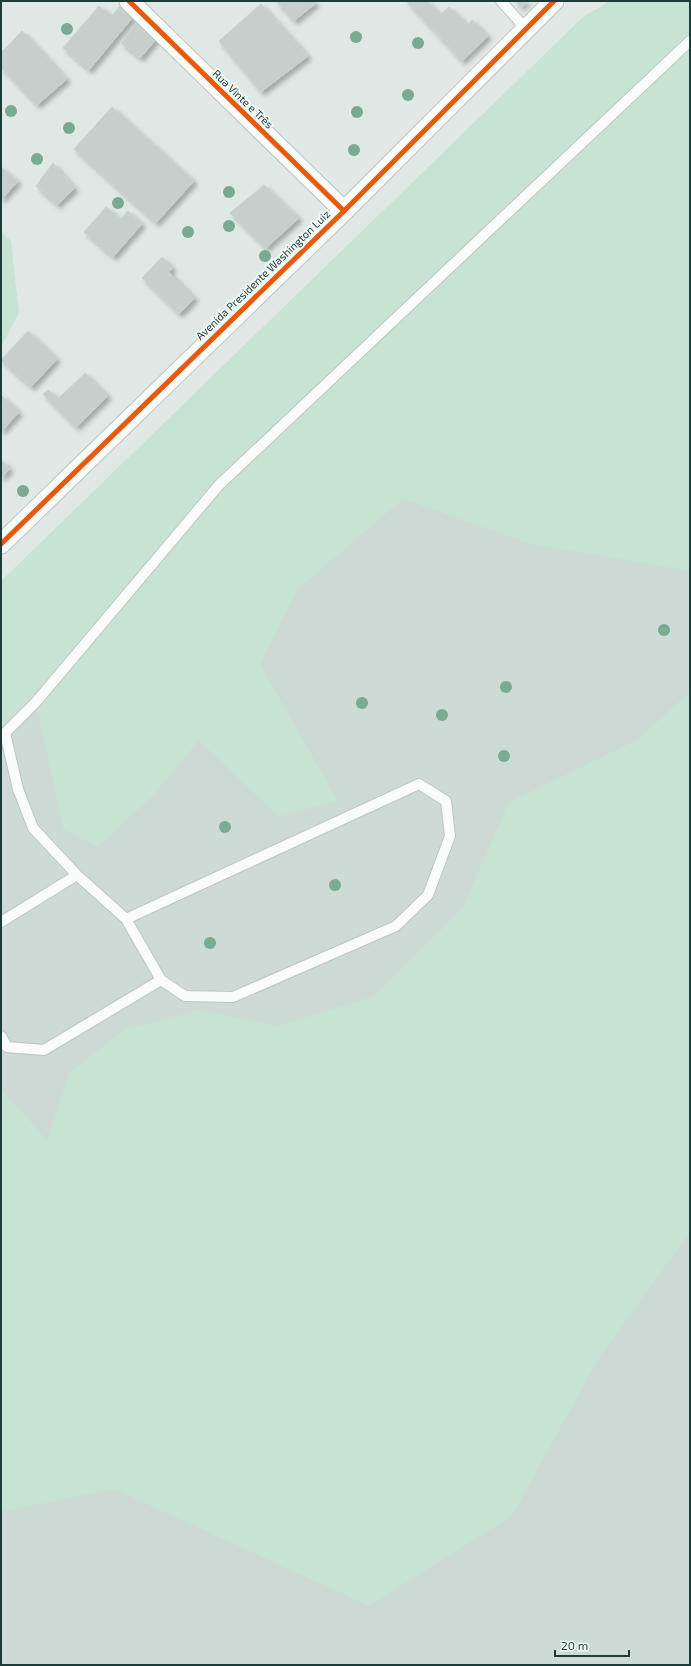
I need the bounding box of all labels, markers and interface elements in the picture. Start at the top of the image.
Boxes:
street label: Rua Vinte e Três [210,67,277,131]
street label: Avenida Presidente Washington Luiz [193,207,333,342]
scale bar [555,1632,629,1658]
text: 20 m [561,1638,588,1652]

